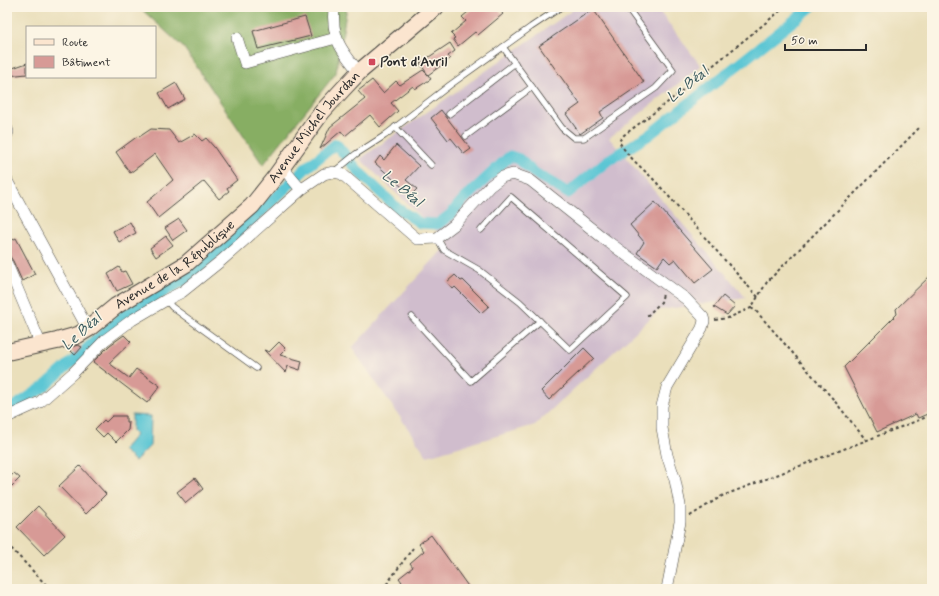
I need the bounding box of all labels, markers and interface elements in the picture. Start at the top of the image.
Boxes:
legend [26,26,156,78]
scale bar [785,26,866,52]
text: 50 m [791,33,818,49]
text: Route [62,35,88,51]
place label: Pont d'Avril [380,53,447,71]
text: Bâtiment [62,55,111,71]
marker: Pont d'Avril [367,57,377,67]
water label: Le Béal [663,62,714,108]
street label: Avenue Michel Jourdan [264,67,364,187]
water label: Le Béal [377,166,428,213]
street label: Avenue de la République [111,216,239,314]
water label: Le Béal [57,308,107,355]

